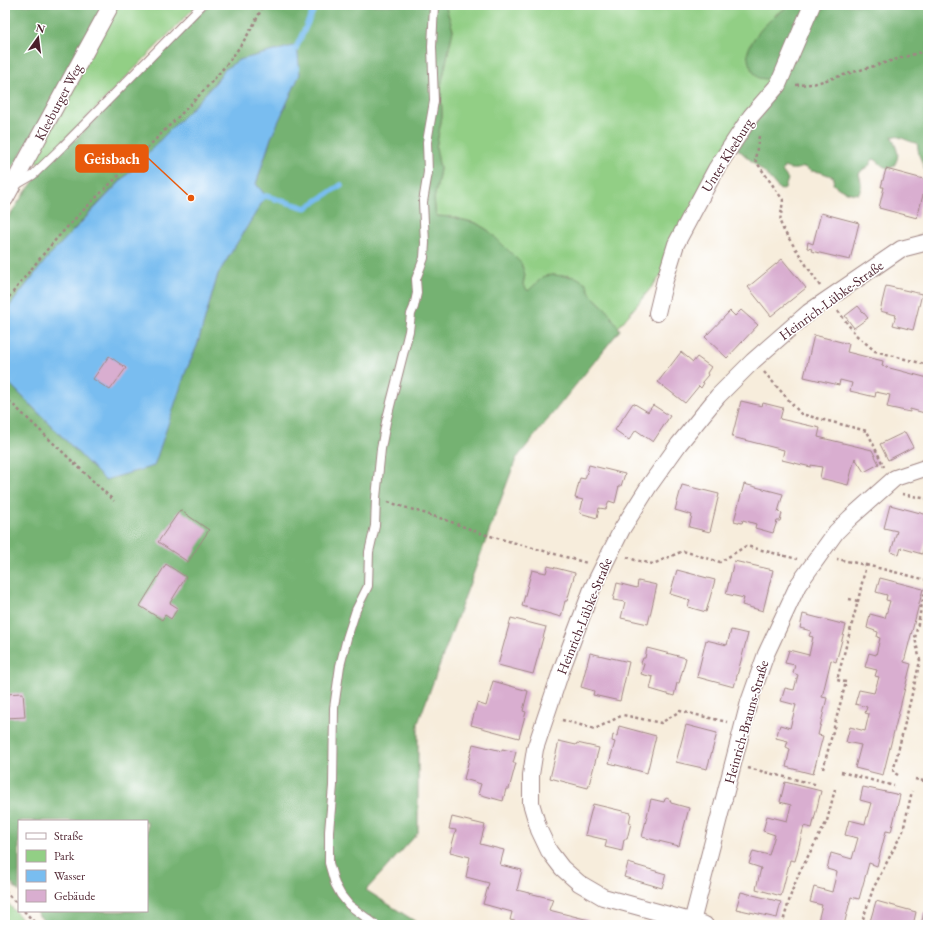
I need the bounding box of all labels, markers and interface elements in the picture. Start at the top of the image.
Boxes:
north arrow [18,18,58,58]
text: N [34,20,47,36]
street label: Kleeburger Weg [30,59,86,144]
street label: Unter Kleeburg [697,114,757,195]
callout: Geisbach [76,145,148,172]
text: Geisbach [84,149,141,168]
street label: Heinrich-Lübke-Straße [775,256,887,344]
street label: Heinrich-Lübke-Straße [552,554,616,677]
street label: Heinrich-Brauns-Straße [720,658,772,786]
legend [18,820,148,912]
text: Straße [54,828,83,844]
text: Park [54,848,75,864]
text: Wasser [54,868,85,884]
text: Gebäude [54,888,96,904]

